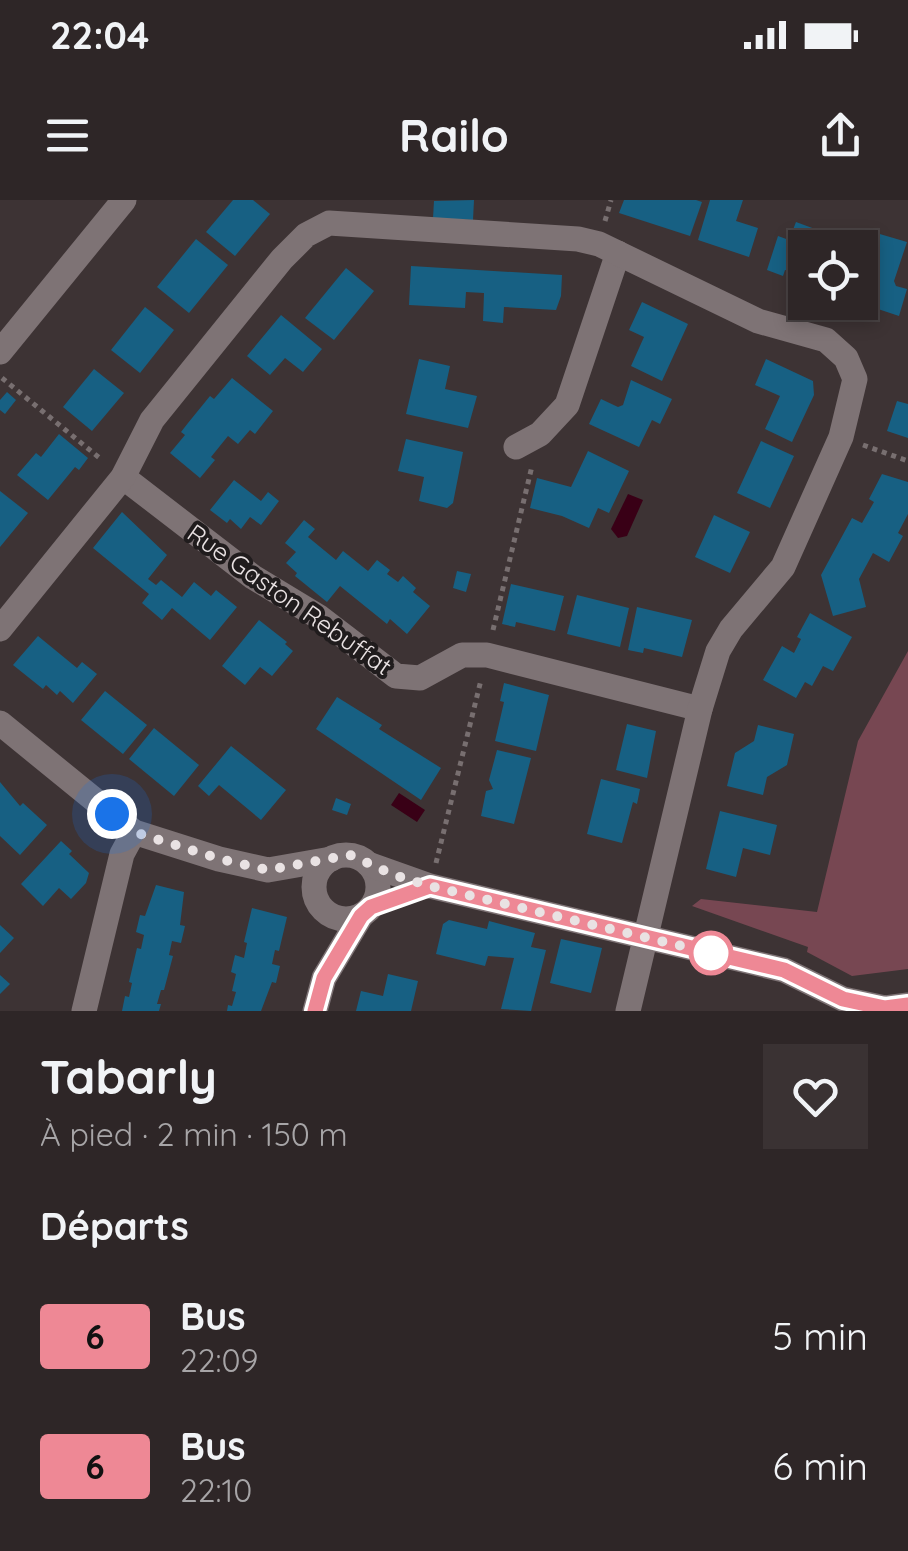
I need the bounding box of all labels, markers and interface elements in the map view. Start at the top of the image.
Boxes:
text: 22:04 [50,11,149,59]
text: Railo [399,107,509,163]
icon: menu [40,108,95,163]
icon: share [813,108,868,163]
map controls [788,230,878,320]
button: locate [788,230,878,320]
street label: Rue Gaston Rebuffat [182,517,398,681]
your location [87,789,137,839]
unlabelled marker [690,932,732,974]
button: heart [763,1044,868,1149]
text: Tabarly [40,1046,217,1106]
text: À pied · 2 min · 150 m [40,1114,348,1154]
text: Départs [40,1202,189,1250]
text: Bus [180,1292,246,1340]
text: 5 min [772,1312,868,1360]
text: 6 [85,1314,105,1358]
text: 22:09 [180,1340,258,1380]
text: Bus [180,1422,246,1470]
text: 6 min [772,1442,868,1490]
text: 6 [85,1444,105,1488]
text: 22:10 [180,1470,252,1510]

